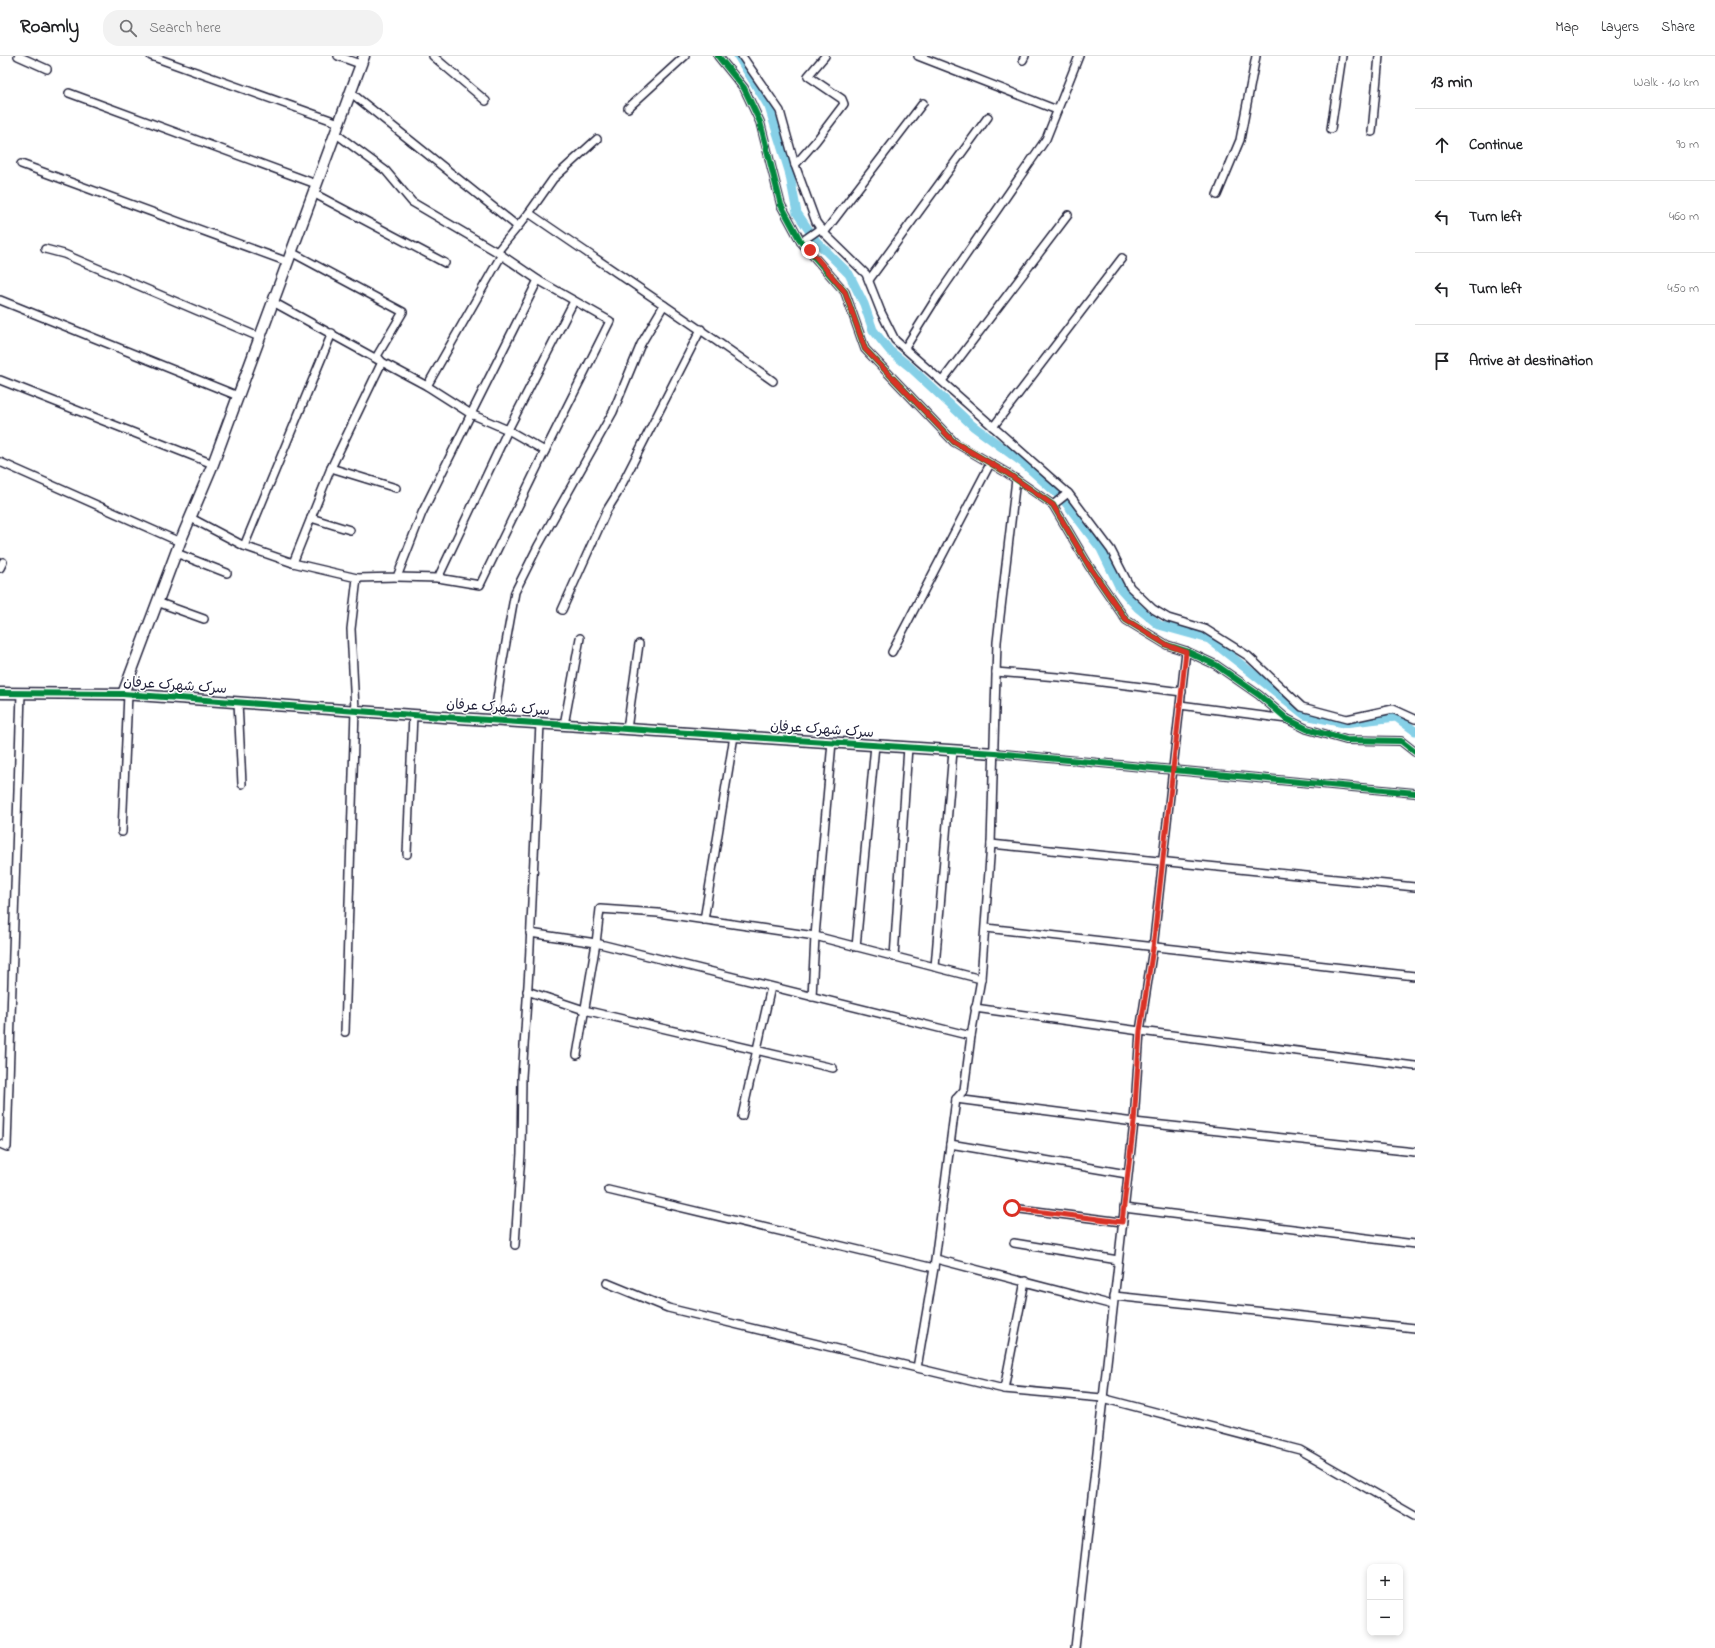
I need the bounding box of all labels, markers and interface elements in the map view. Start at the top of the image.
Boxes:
search box [103,10,383,46]
text: Roamly [20,14,79,41]
icon: search [117,17,139,39]
text: Search here [149,17,221,39]
text: Map [1555,17,1579,38]
text: Layers [1601,17,1639,38]
text: Share [1661,17,1695,38]
text: 13 min [1431,70,1472,95]
text: Walk · 1.0 km [1633,73,1699,92]
icon: ahead [1431,134,1453,156]
text: Continue [1469,134,1523,156]
text: 90 m [1676,135,1699,154]
icon: left [1431,206,1453,228]
text: Turn left [1469,206,1522,228]
text: 460 m [1669,207,1699,226]
route end [801,241,819,259]
icon: left [1431,278,1453,300]
text: Turn left [1469,278,1522,300]
text: 450 m [1667,279,1699,298]
icon: arrive [1431,350,1453,372]
text: Arrive at destination [1469,350,1593,372]
street label: سرک شهرک عرفان [122,672,228,700]
street label: سرک شهرک عرفان [445,694,551,722]
street label: سرک شهرک عرفان [769,716,875,744]
route start [1003,1199,1021,1217]
map controls [1367,1564,1403,1636]
button: + [1367,1564,1403,1600]
button: − [1367,1600,1403,1636]

